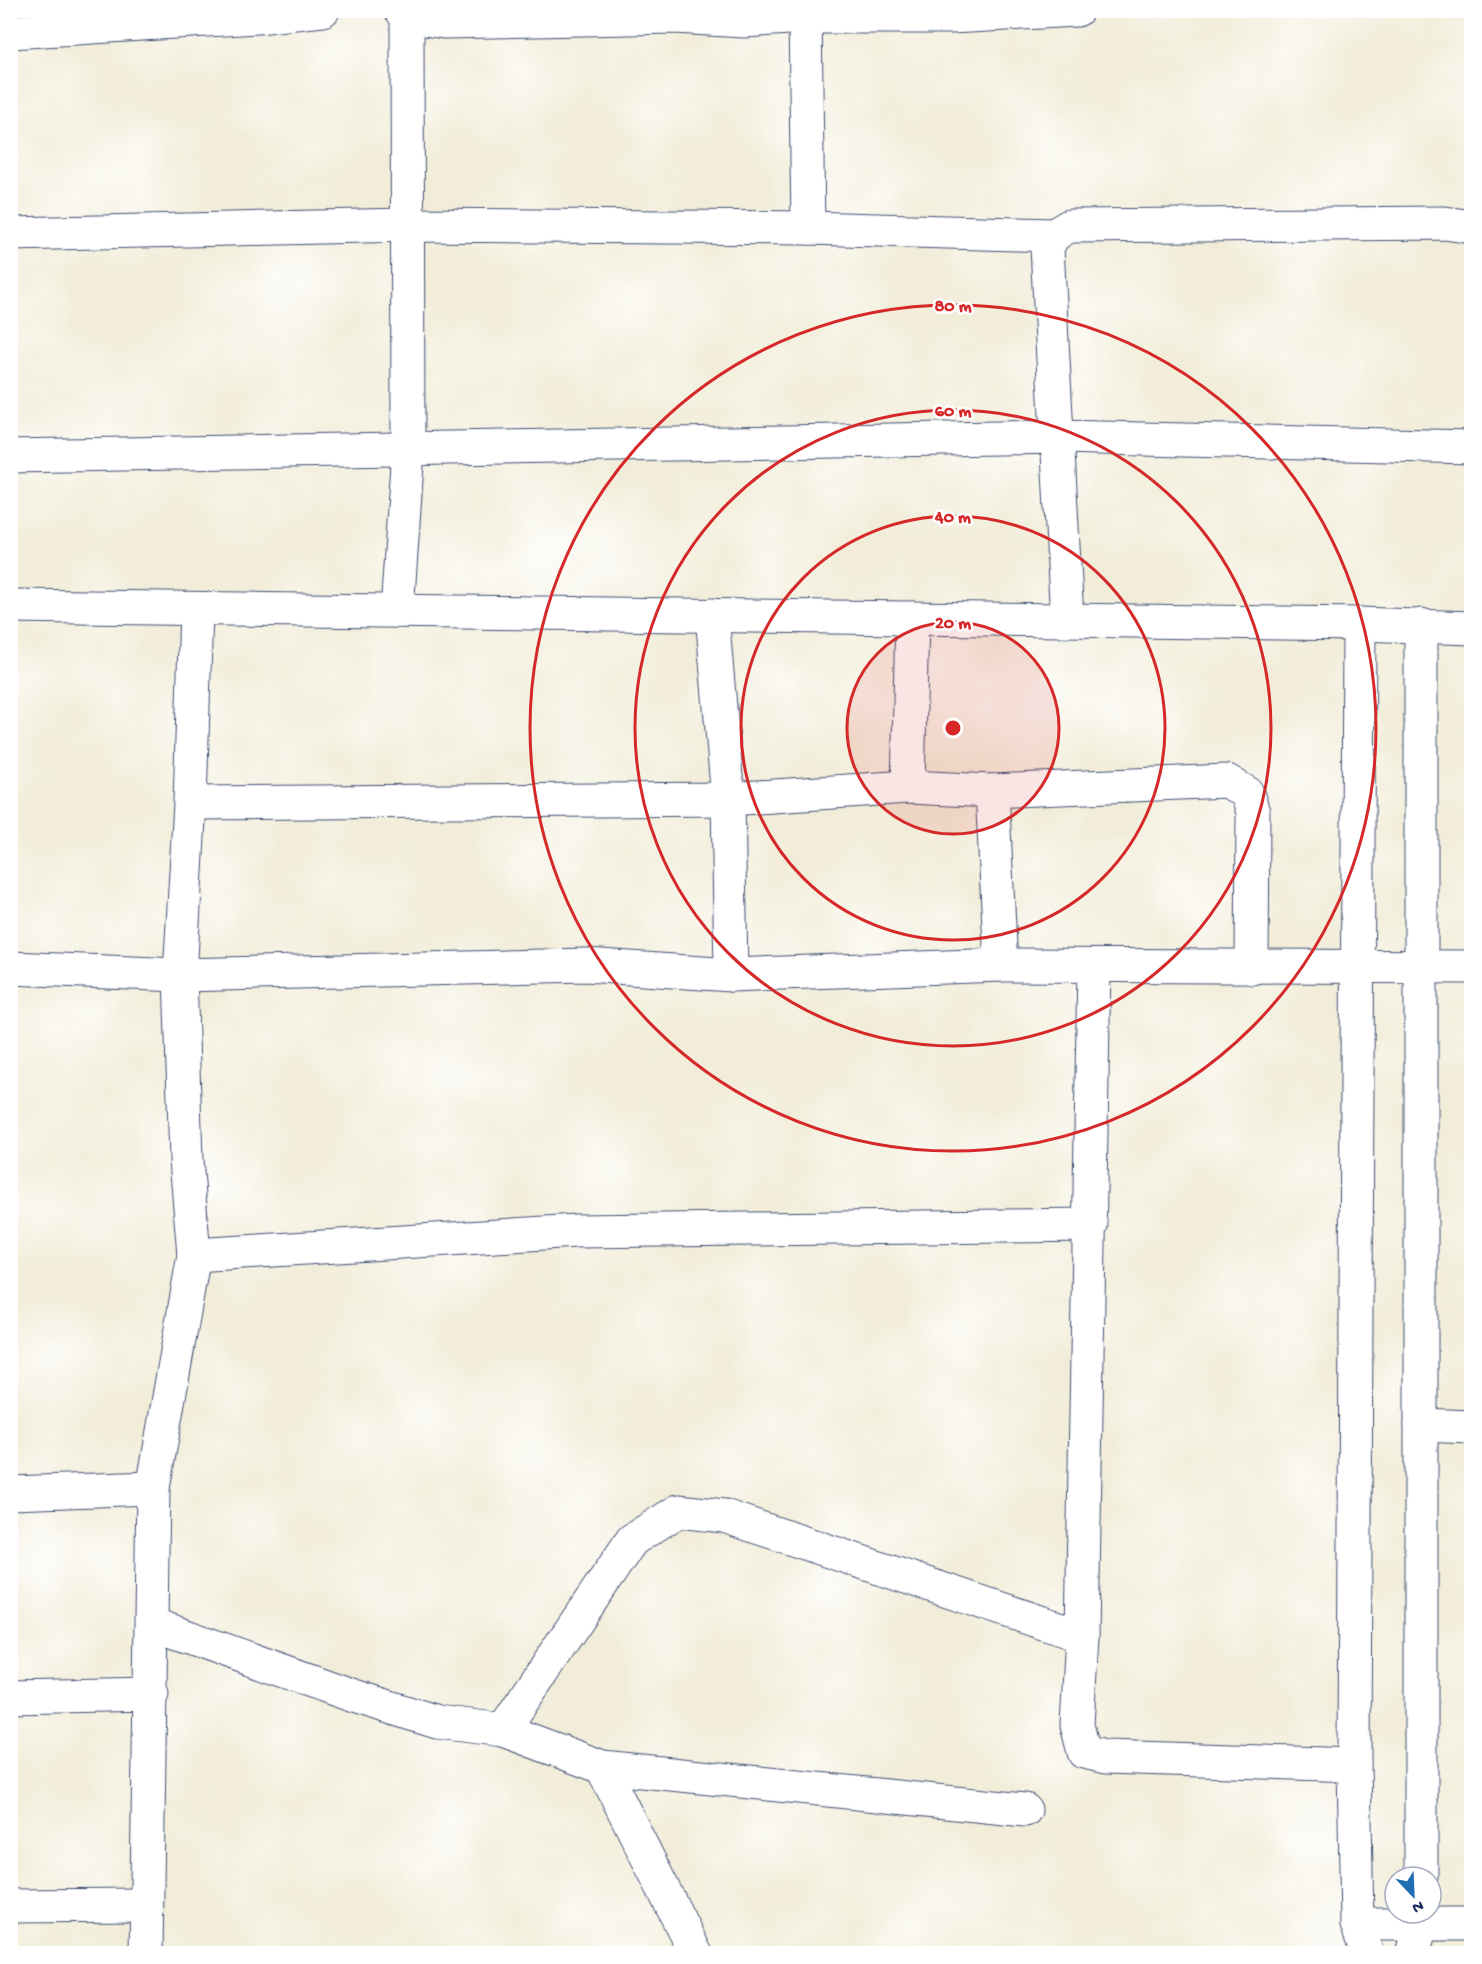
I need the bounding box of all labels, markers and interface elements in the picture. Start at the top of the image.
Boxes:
text: 80 m [934,297,972,318]
text: 60 m [935,402,971,423]
text: 40 m [934,508,971,529]
text: 20 m [935,614,971,635]
centre of rings [943,718,963,738]
north arrow [1383,1865,1443,1925]
text: N [1408,1895,1426,1917]

